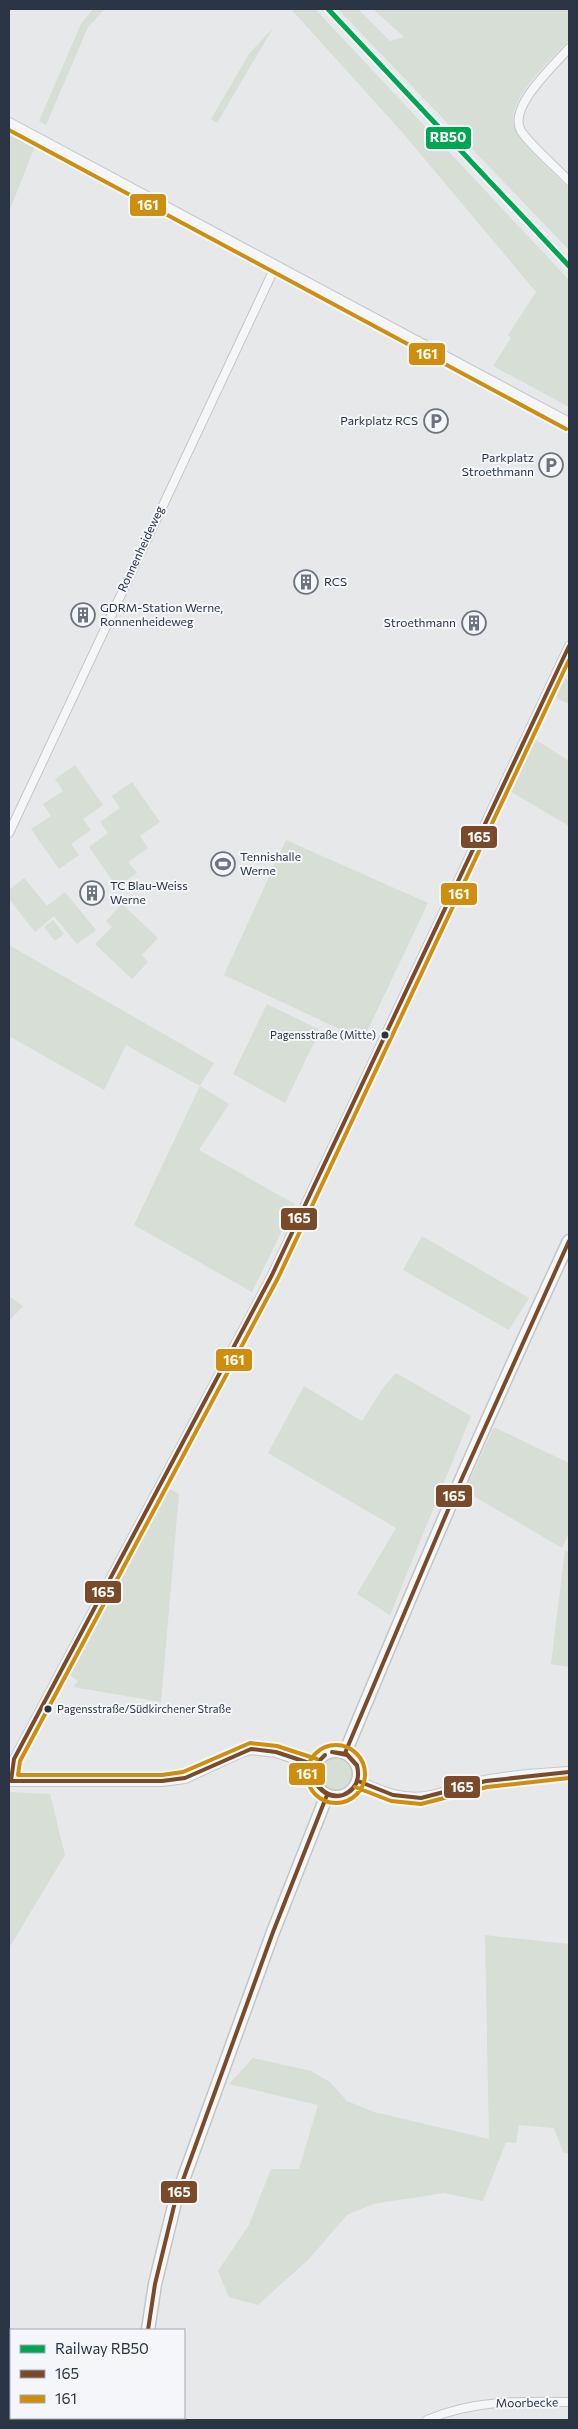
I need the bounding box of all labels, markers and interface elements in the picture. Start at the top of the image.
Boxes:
line badge: RB50 [425,126,472,150]
text: RB50 [430,128,466,145]
line badge: 161 [129,193,167,217]
text: 161 [137,196,159,213]
line badge: 161 [408,342,446,366]
text: 161 [416,345,438,362]
parking icon: Parkplatz RCS [423,408,449,434]
place label: Parkplatz RCS [340,413,418,427]
place label: Parkplatz Stroethmann [462,450,534,478]
parking icon: Parkplatz Stroethmann [538,452,564,478]
street label: Ronnenheideweg [114,503,166,594]
building icon: RCS [293,569,319,595]
place label: RCS [324,574,347,588]
place label: GDRM-Station Werne, Ronnenheideweg [100,600,223,628]
building icon: GDRM-Station Werne, Ronnenheideweg [70,602,96,628]
building icon: Stroethmann [461,610,487,636]
place label: Stroethmann [384,615,456,629]
line badge: 165 [460,825,498,849]
text: 165 [467,828,491,845]
place label: Tennishalle Werne [240,849,301,877]
sports icon: Tennishalle Werne [210,851,236,877]
place label: TC Blau-Weiss Werne [110,878,188,906]
building icon: TC Blau-Weiss Werne [79,880,105,906]
line badge: 161 [440,882,478,906]
text: 161 [448,885,470,902]
place label: Pagensstraße (Mitte) [270,1028,376,1041]
marker: Pagensstraße (Mitte) [380,1030,390,1040]
line badge: 165 [280,1207,318,1231]
text: 165 [287,1209,311,1226]
line badge: 161 [215,1348,253,1372]
text: 161 [223,1351,245,1368]
line badge: 165 [435,1484,473,1508]
text: 165 [442,1487,466,1504]
line badge: 165 [84,1580,122,1604]
text: 165 [91,1583,115,1600]
place label: Pagensstraße/Südkirchener Straße [57,1702,231,1715]
marker: Pagensstraße/Südkirchener Straße [43,1704,53,1714]
line badge: 161 [288,1762,326,1786]
text: 161 [296,1765,318,1782]
line badge: 165 [443,1775,481,1799]
text: 165 [450,1778,474,1795]
line badge: 165 [160,2180,198,2204]
text: 165 [167,2183,191,2200]
legend [10,2329,185,2419]
text: Railway RB50 [55,2339,149,2357]
text: 165 [55,2364,79,2382]
text: 161 [55,2389,77,2407]
street label: Moorbecke [496,2394,558,2410]

